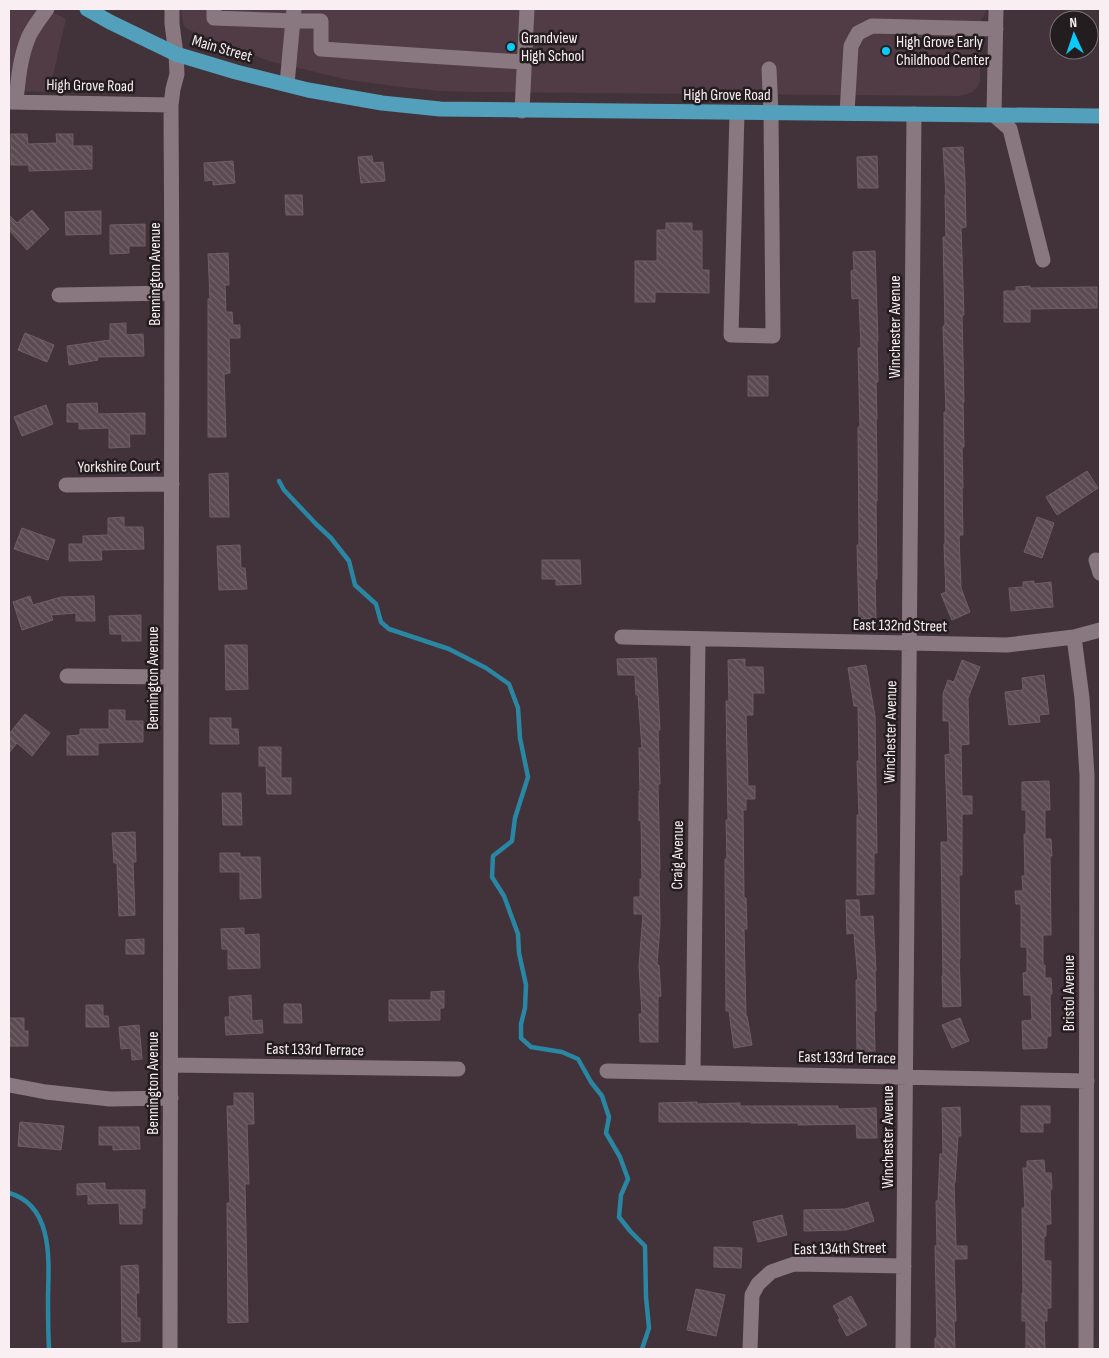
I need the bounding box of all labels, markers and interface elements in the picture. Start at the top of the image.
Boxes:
north arrow [1049,10,1099,60]
text: N [1069,14,1078,31]
place label: Grandview High School [521,29,584,66]
street label: Main Street [190,31,254,67]
place label: High Grove Early Childhood Center [896,33,990,70]
marker: Grandview High School [505,41,517,53]
marker: High Grove Early Childhood Center [880,45,892,57]
street label: High Grove Road [46,76,134,96]
street label: High Grove Road [683,86,771,105]
street label: Bennington Avenue [146,222,165,326]
street label: Winchester Avenue [886,275,905,379]
street label: Yorkshire Court [78,457,161,477]
street label: East 132nd Street [853,616,947,636]
street label: Bennington Avenue [144,626,163,730]
street label: Winchester Avenue [881,680,901,784]
street label: Craig Avenue [668,820,688,890]
street label: Bristol Avenue [1060,955,1079,1031]
street label: Bennington Avenue [144,1031,163,1135]
street label: East 133rd Terrace [266,1040,364,1060]
street label: East 133rd Terrace [798,1048,896,1068]
street label: Winchester Avenue [879,1085,898,1189]
street label: East 134th Street [793,1239,887,1259]

